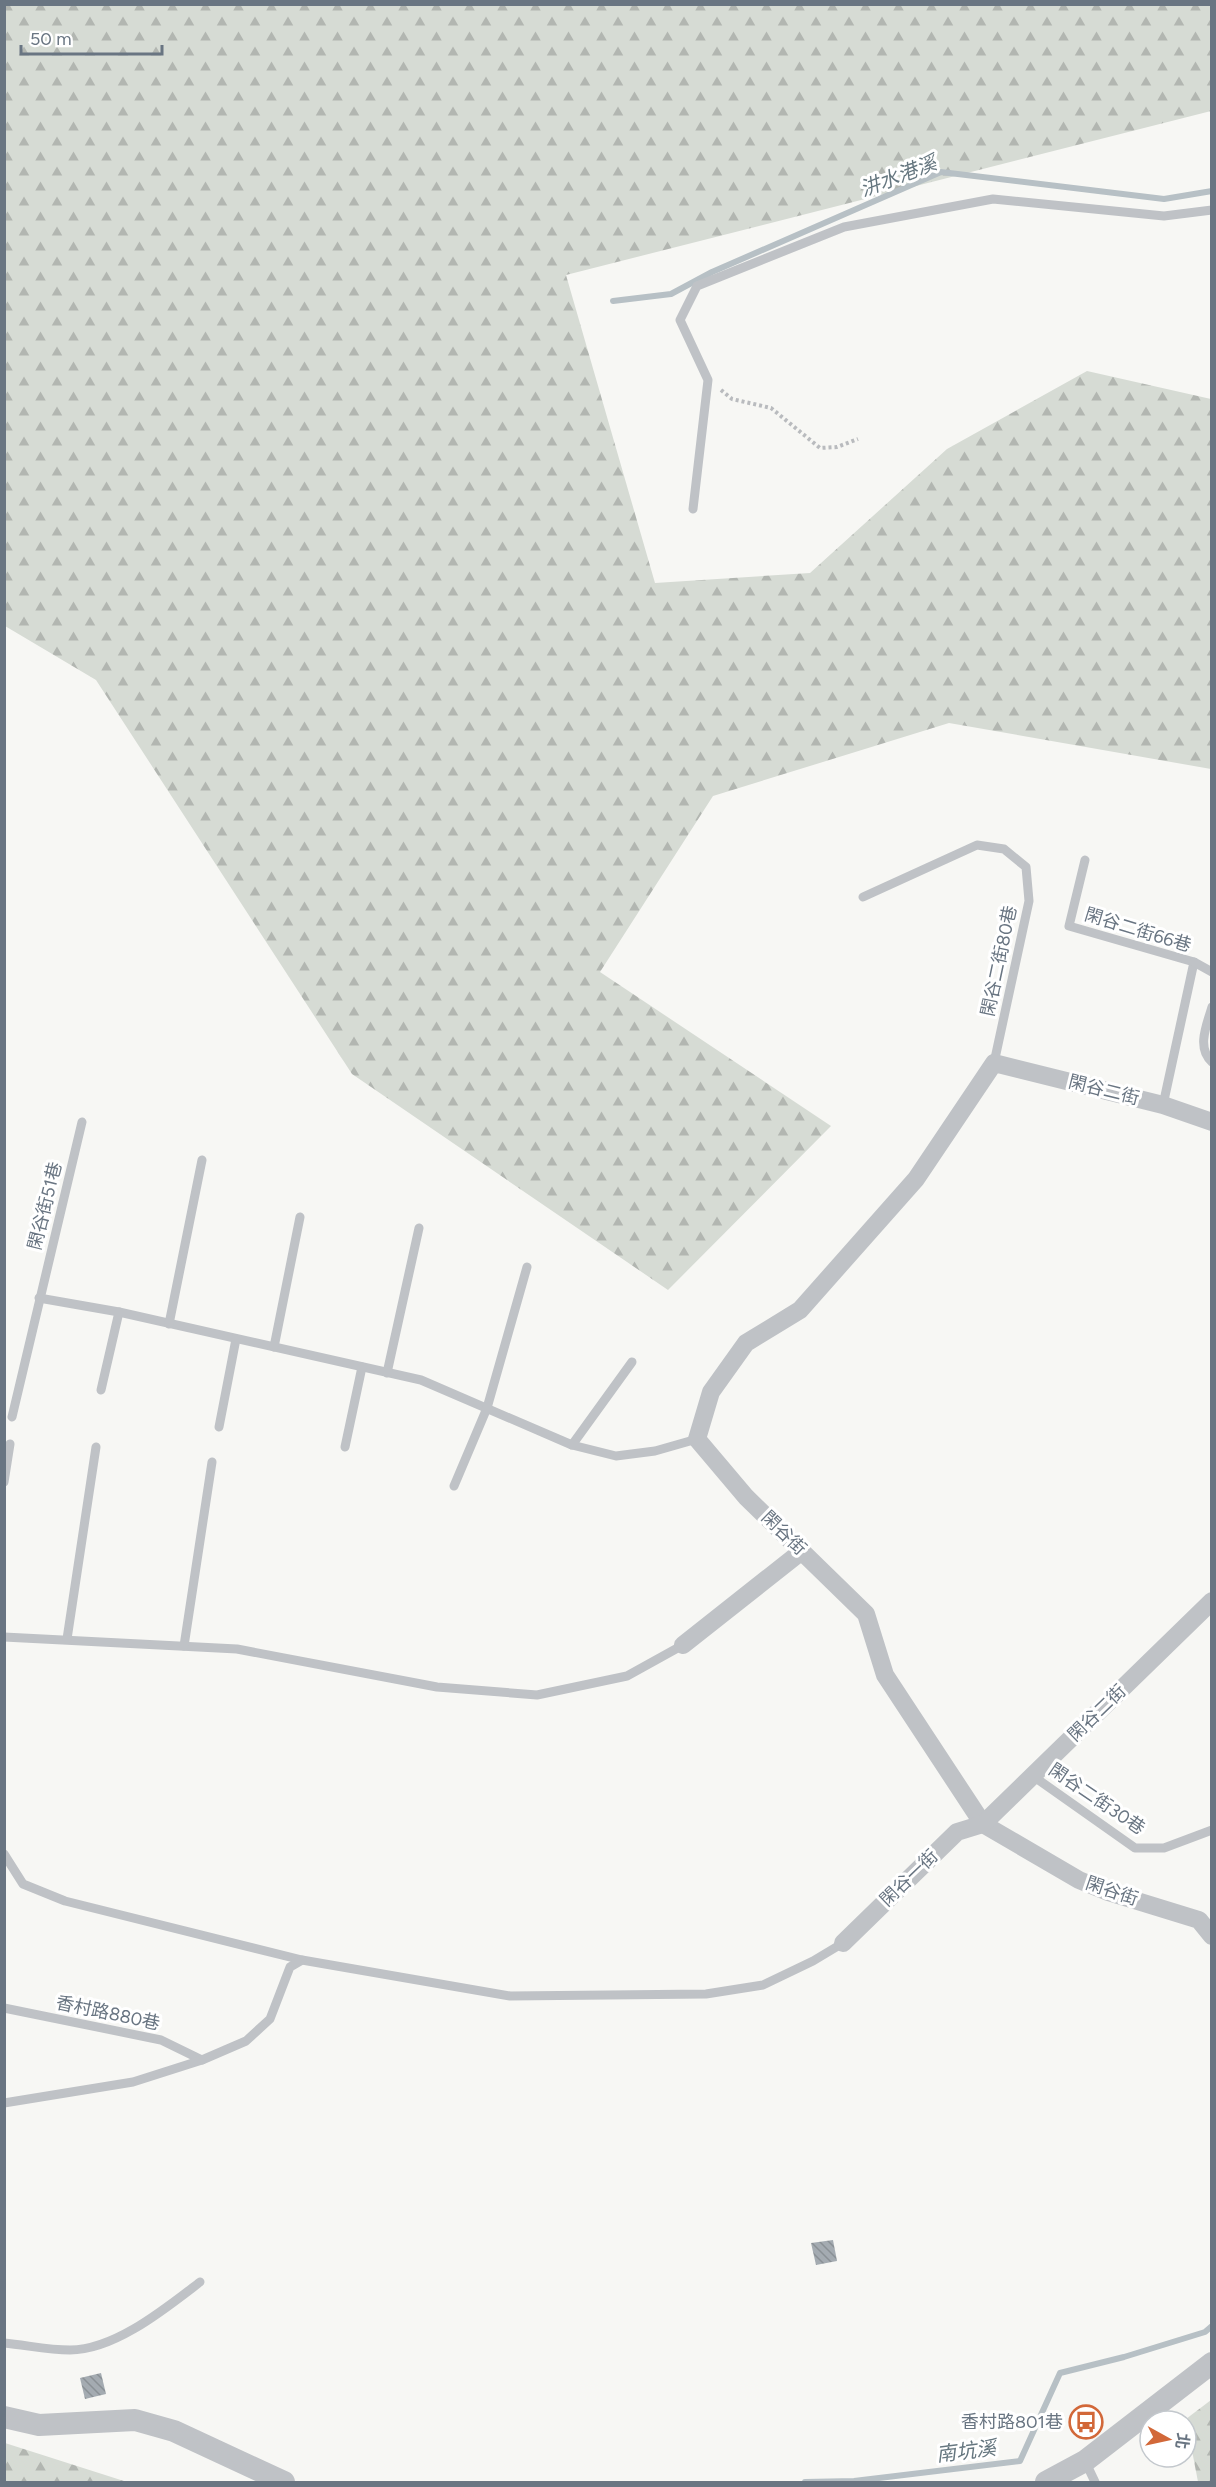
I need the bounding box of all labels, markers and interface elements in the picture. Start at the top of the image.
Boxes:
scale bar [21,18,162,56]
text: 50 m [30,28,72,50]
water label: 汫水港溪 [856,149,942,202]
street label: 閑谷二街66巷 [1082,903,1194,957]
street label: 閑谷二街80巷 [977,904,1021,1018]
street label: 閑谷二街 [1066,1071,1142,1109]
street label: 閑谷街51巷 [23,1160,67,1252]
street label: 閑谷街 [757,1506,811,1560]
street label: 閑谷二街 [1063,1680,1131,1746]
street label: 閑谷二街30巷 [1045,1759,1149,1839]
street label: 閑谷一街 [875,1845,943,1911]
street label: 閑谷街 [1083,1872,1141,1910]
street label: 香村路880巷 [54,1991,162,2035]
bus stop icon: 香村路801巷 [1068,2404,1104,2440]
north arrow [1138,2409,1198,2469]
place label: 香村路801巷 [961,2411,1063,2433]
text: 北 [1172,2432,1193,2450]
water label: 南坑溪 [935,2435,1000,2467]

